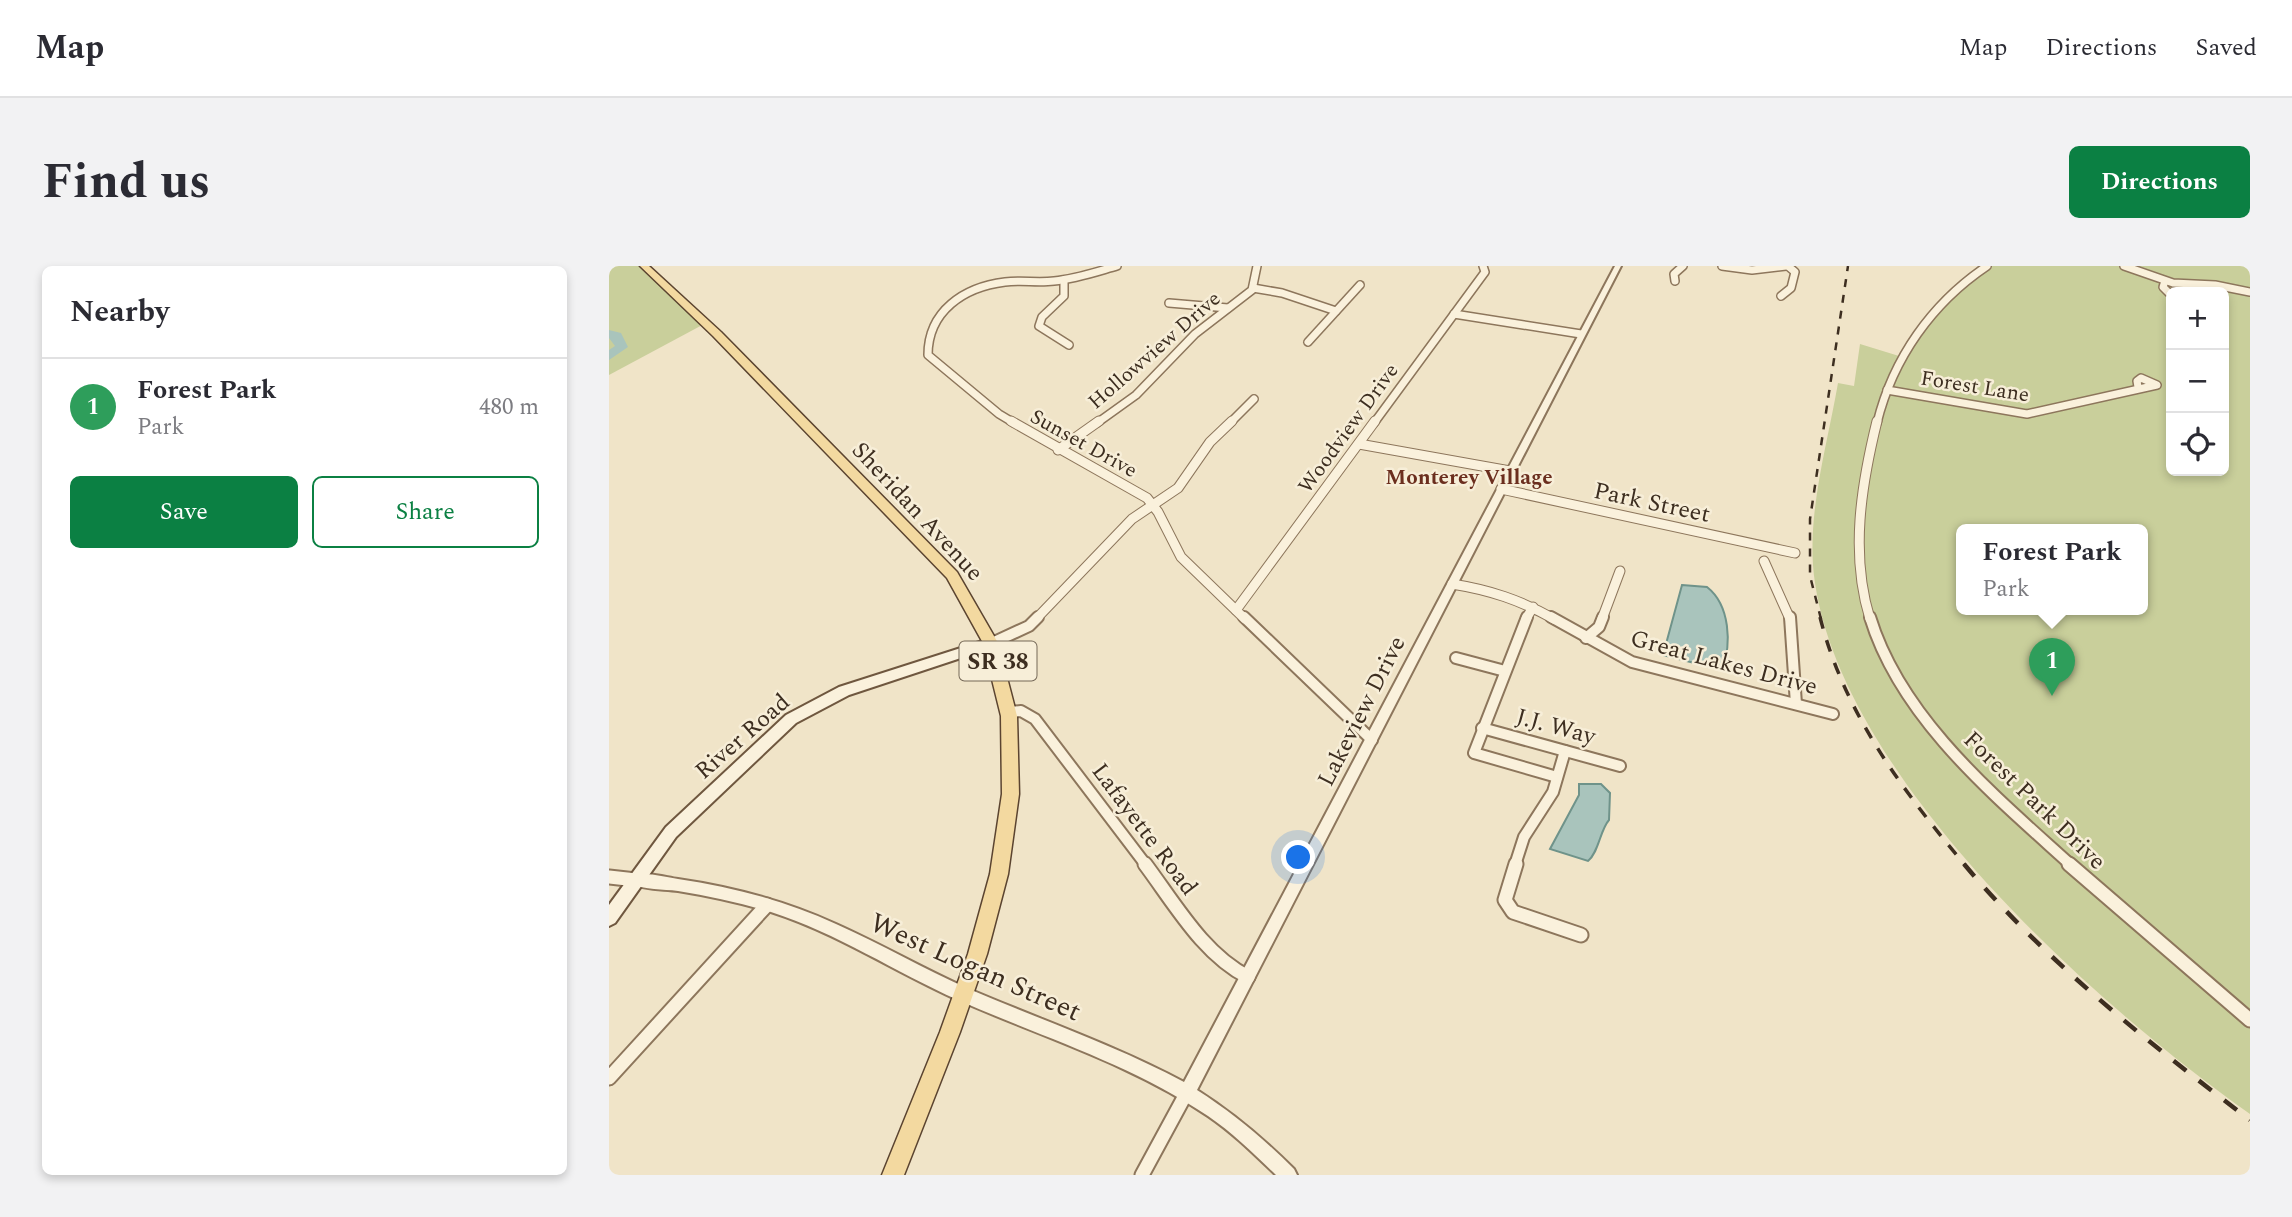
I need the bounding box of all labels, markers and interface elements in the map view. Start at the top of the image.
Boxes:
text: Map [35,23,104,73]
text: Map [1959,30,2007,66]
text: Directions [2045,30,2157,66]
text: Saved [2195,30,2257,66]
text: Find us [42,145,210,220]
button: Directions [2069,146,2250,218]
street label: Hollowview Drive [1081,284,1228,418]
map controls [2166,287,2229,476]
button: + [2166,287,2229,350]
text: Nearby [70,289,169,335]
button: − [2166,350,2229,413]
street label: Woodview Drive [1291,357,1407,500]
street label: Forest Lane [1918,363,2031,411]
text: Forest Park [137,370,276,410]
text: 1 [87,390,99,425]
text: 480 m [479,390,539,425]
street label: Sunset Drive [1024,401,1143,487]
text: Park [137,410,184,445]
button: locate [2166,413,2229,476]
street label: Sheridan Avenue [843,434,992,590]
district label: Monterey Village [1385,462,1553,494]
street label: Park Street [1590,473,1713,533]
button: Save [70,476,298,548]
button: Share [312,476,539,548]
popup [1956,524,2148,615]
text: Forest Park [1982,532,2122,572]
text: Park [1982,572,2030,607]
street label: Great Lakes Drive [1626,621,1821,705]
street label: Lakeview Drive [1308,630,1415,793]
pin: 1 [2029,638,2075,696]
road number: SR 38 [959,642,1037,680]
street label: River Road [687,685,798,788]
street label: J.J. Way [1512,699,1601,755]
street label: Forest Park Drive [1955,723,2114,879]
street label: Lafayette Road [1082,756,1206,904]
your location [1281,840,1315,874]
street label: West Logan Street [863,901,1088,1033]

